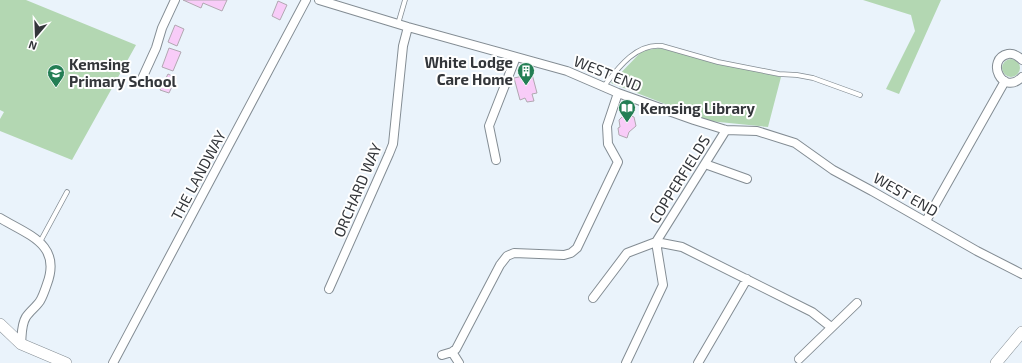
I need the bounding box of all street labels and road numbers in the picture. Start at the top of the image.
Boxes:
street label: WEST END [571,51,645,95]
street label: THE LANDWAY [167,127,229,223]
street label: COPPERFIELDS [645,132,713,226]
street label: ORCHARD WAY [329,140,385,240]
street label: WEST END [870,168,942,220]

